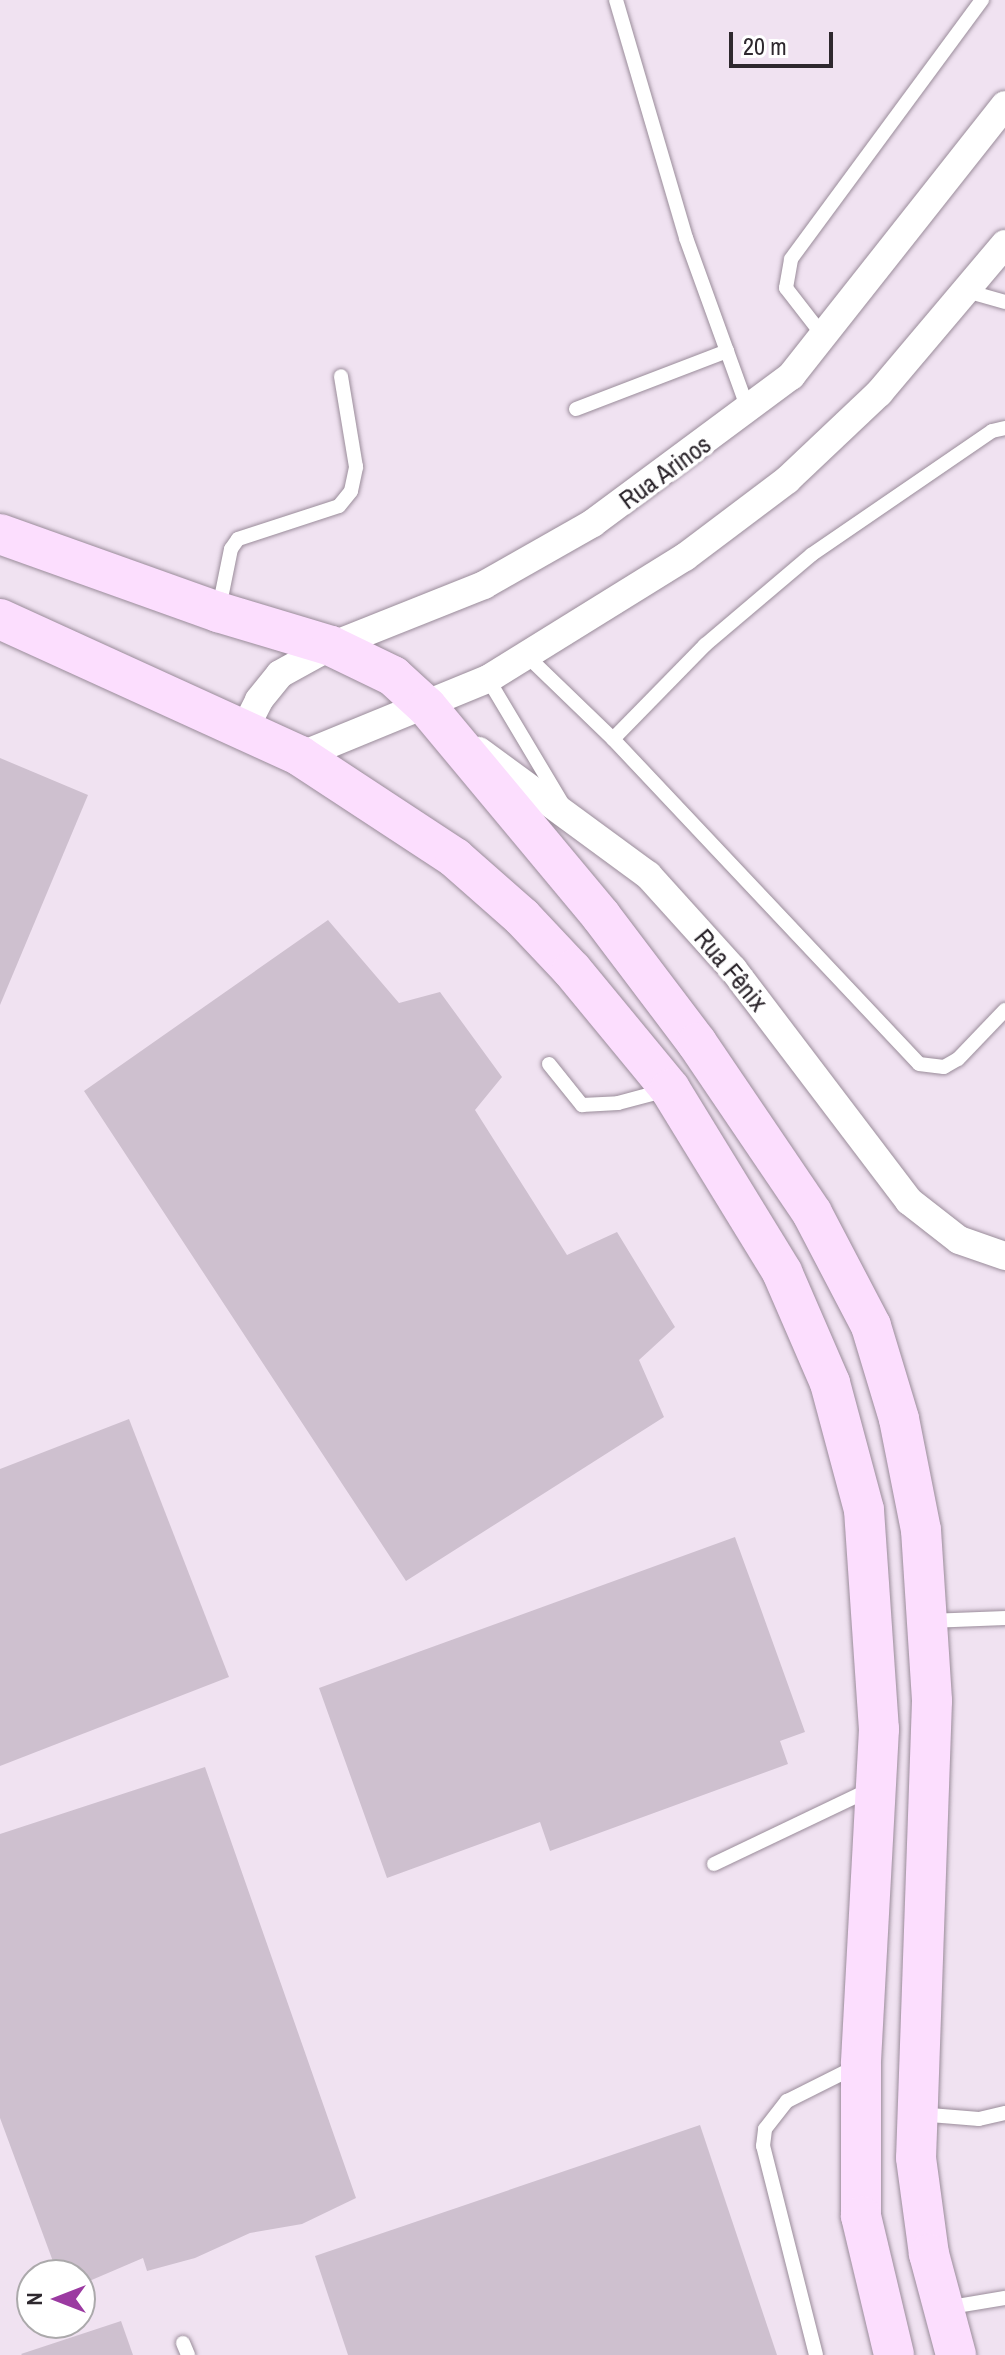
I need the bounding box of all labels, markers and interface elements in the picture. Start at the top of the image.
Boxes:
scale bar [733,16,837,66]
text: 20 m [743,30,787,62]
street label: Rua Arinos [613,428,717,516]
street label: Rua Fênix [688,923,774,1017]
north arrow [16,2259,96,2339]
text: N [19,2292,49,2306]

